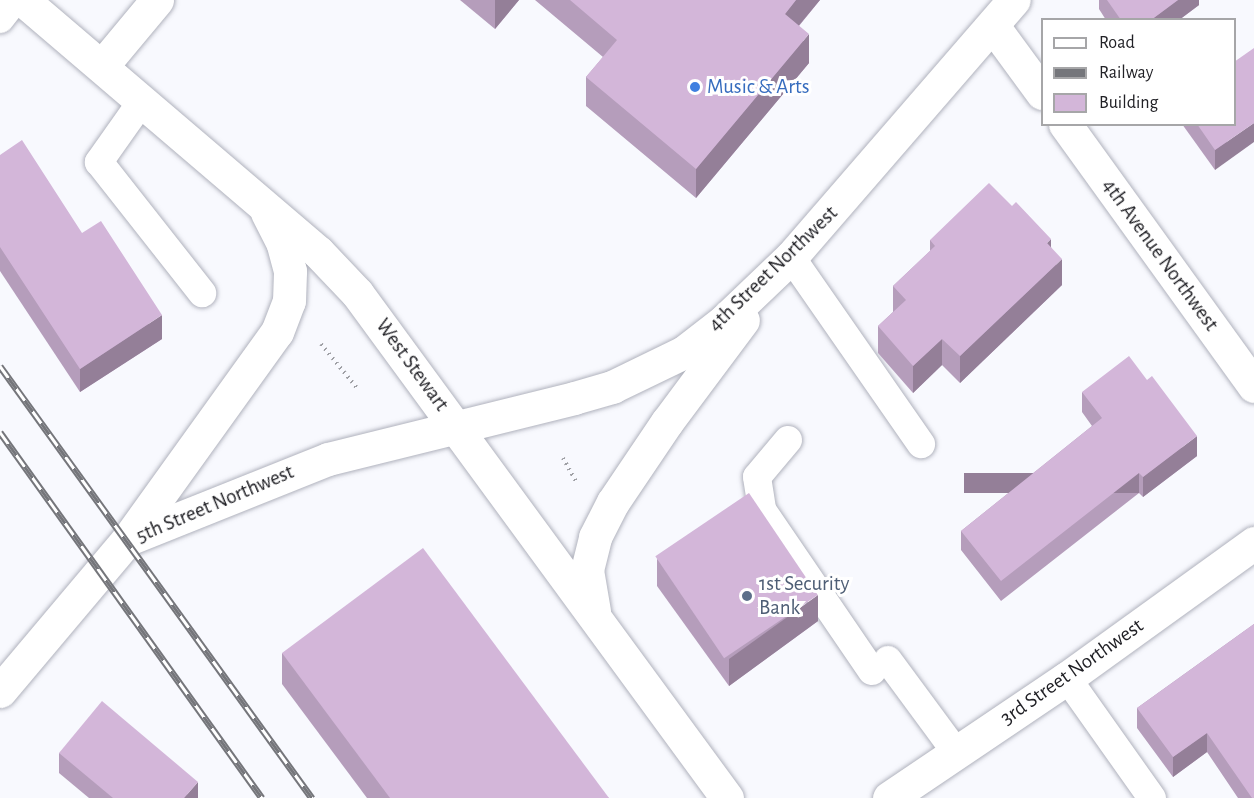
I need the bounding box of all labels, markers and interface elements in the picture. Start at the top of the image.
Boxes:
legend [1041,18,1236,126]
text: Road [1099,34,1135,52]
text: Railway [1099,64,1153,82]
place label: Music & Arts [707,74,809,100]
marker: Music & Arts [688,80,702,94]
text: Building [1099,94,1158,112]
street label: 4th Avenue Northwest [1096,174,1224,336]
street label: 4th Street Northwest [703,201,843,337]
street label: West Stewart [370,314,454,416]
street label: 5th Street Northwest [132,459,298,549]
place label: 1st Security Bank [759,571,849,621]
marker: 1st Security Bank [740,589,754,603]
street label: 3rd Street Northwest [996,613,1148,731]

